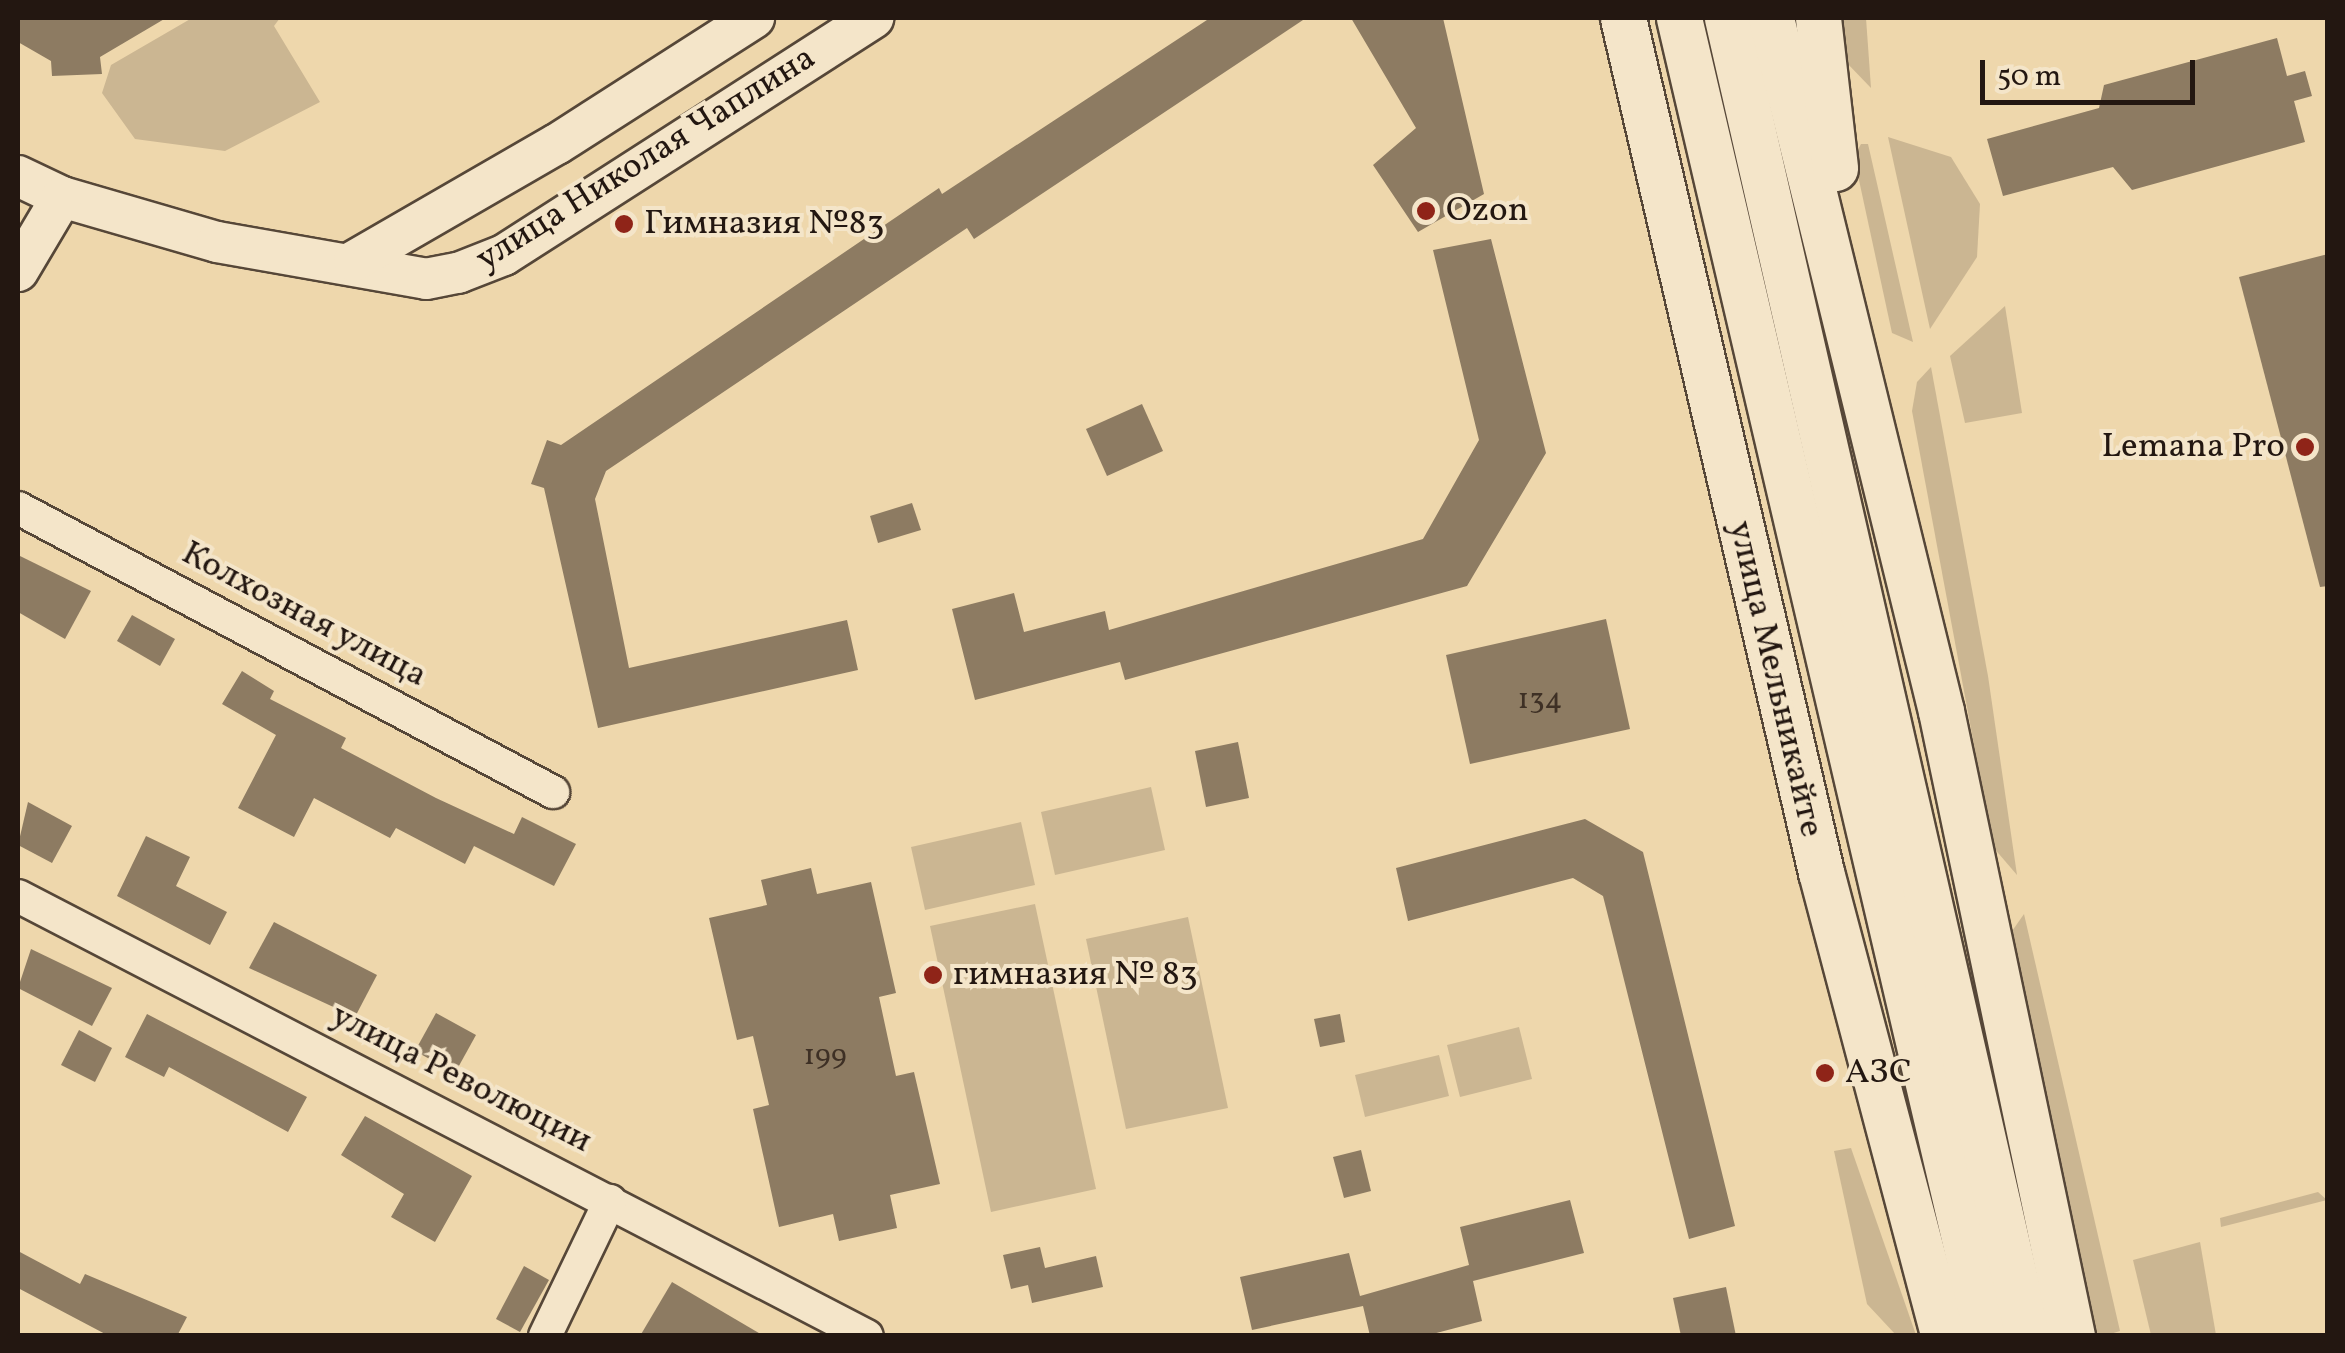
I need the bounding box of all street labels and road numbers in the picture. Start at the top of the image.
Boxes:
street label: улица Николая Чаплина [469,37,823,281]
street label: улица Мельникайте [1718,517,1832,841]
street label: Колхозная улица [174,532,434,698]
street label: улица Революции [324,995,598,1163]

